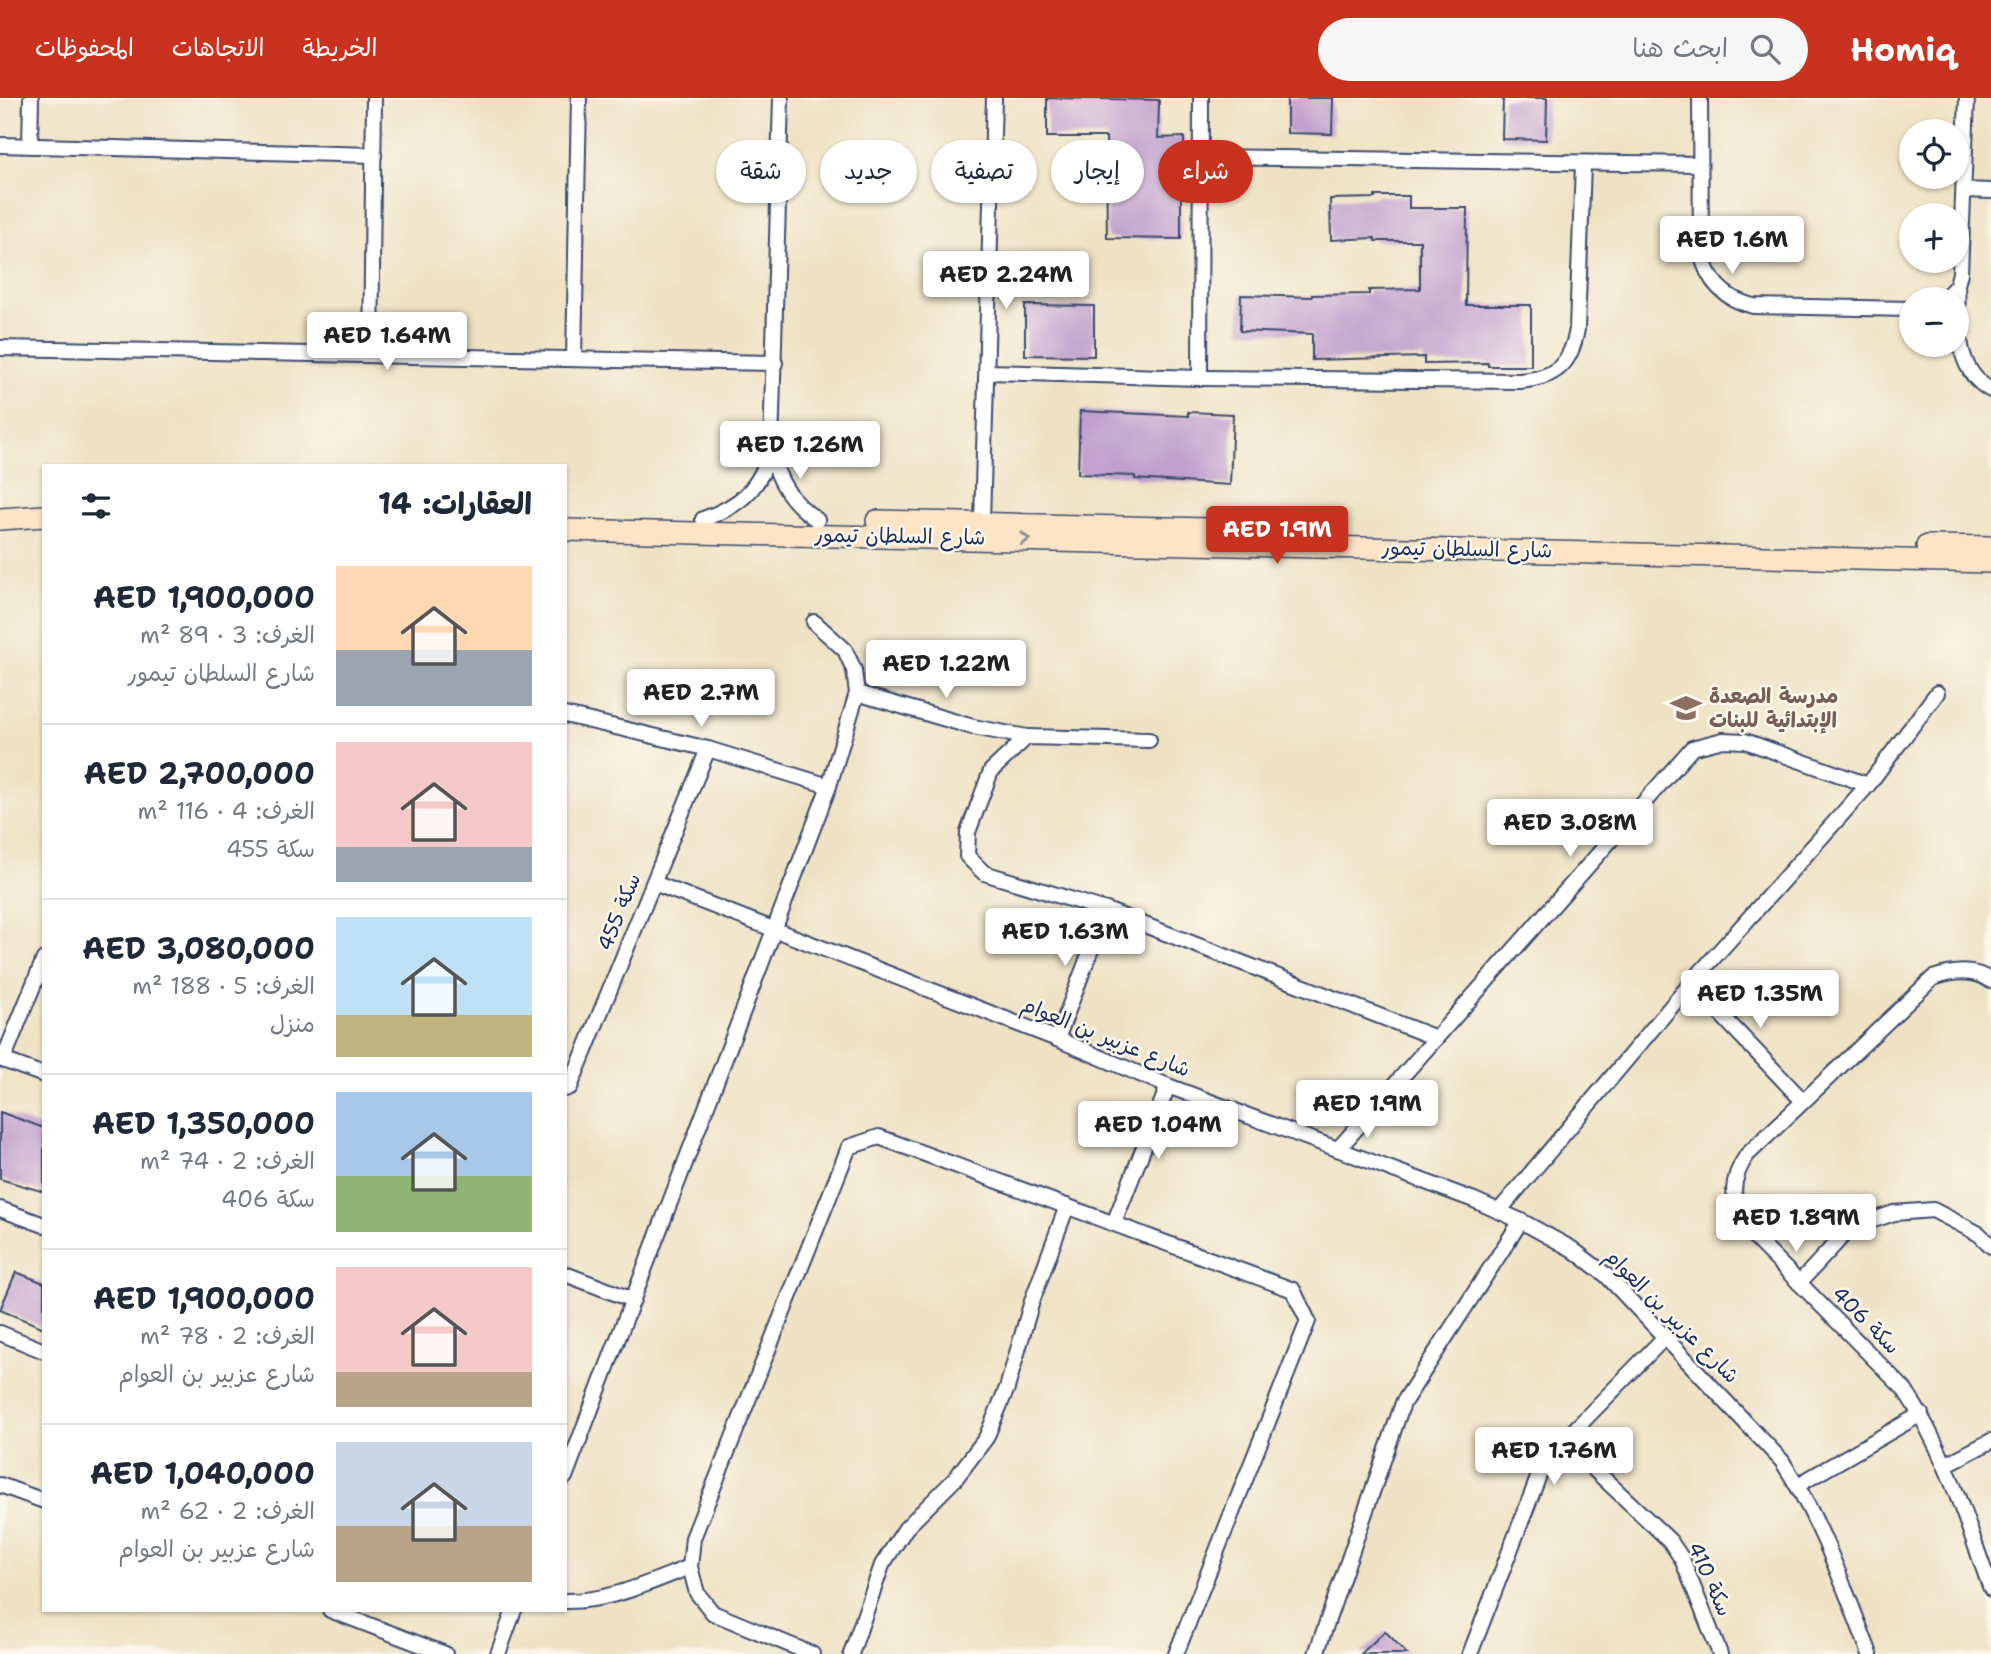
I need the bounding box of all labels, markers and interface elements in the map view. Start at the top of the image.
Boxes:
search box [1318,18,1808,81]
text: Homiq [1850,27,1956,72]
text: ابحث هنا [1632,30,1728,65]
icon: search [1746,30,1784,68]
text: المحفوظات [35,32,134,64]
text: الاتجاهات [172,32,265,64]
text: الخريطة [303,32,377,64]
map controls [1899,119,1969,357]
button: locate [1899,119,1969,189]
chip: شقة [716,140,806,203]
chip: جديد [820,140,917,203]
chip: تصفية [931,140,1037,203]
chip: إيجار [1051,140,1144,203]
chip: شراء [1158,140,1253,203]
button: + [1899,203,1969,273]
pin: AED 1.6M [1660,216,1804,276]
text: AED 1.6M [1676,224,1788,254]
pin: AED 2.24M [926,252,1086,311]
text: AED 2.24M [939,259,1073,289]
button: − [1899,287,1969,357]
pin: AED 1.64M [307,313,467,372]
text: AED 1.64M [323,320,451,350]
pin: AED 1.26M [720,422,880,481]
text: AED 1.26M [736,429,864,459]
text: العقارات: 14 [378,483,532,524]
icon: filters [77,487,115,525]
pin: AED 1.9M [1205,506,1349,566]
text: AED 1.9M [1222,514,1332,544]
street label: شارع السلطان تيمور [813,520,986,552]
one-way arrow [1020,532,1031,547]
street label: شارع السلطان تيمور [1380,533,1553,565]
text: AED 1,900,000 [93,577,315,618]
icon: home [392,594,476,678]
text: الغرف: 3 · 89 m² [140,620,315,650]
pin: AED 1.22M [866,640,1026,700]
text: AED 1.22M [882,648,1010,678]
text: شارع السلطان تيمور [128,658,315,688]
pin: AED 2.7M [629,670,773,729]
text: AED 2.7M [643,677,759,707]
place label: مدرسة الصعدة الإبتدائية للبنات [1709,682,1839,734]
school or university icon: مدرسة الصعدة الإبتدائية للبنات [1669,691,1703,725]
text: AED 2,700,000 [84,753,315,794]
icon: home [392,770,476,854]
text: الغرف: 4 · 116 m² [137,796,315,826]
pin: AED 3.08M [1490,800,1650,859]
text: AED 3.08M [1503,807,1637,837]
text: سكة 455 [226,834,315,864]
street label: سكة 455 [591,869,647,955]
pin: AED 1.63M [985,908,1145,968]
text: AED 1.63M [1001,916,1129,946]
text: AED 3,080,000 [82,928,315,969]
icon: home [392,945,476,1029]
pin: AED 1.35M [1680,970,1840,1030]
text: الغرف: 5 · 188 m² [132,971,315,1001]
text: AED 1.35M [1697,978,1823,1008]
street label: شارع عزبير بن العوام [1017,990,1195,1085]
text: منزل [270,1009,315,1039]
pin: AED 1.9M [1295,1080,1439,1140]
text: AED 1.9M [1312,1088,1422,1118]
pin: AED 1.04M [1078,1102,1238,1161]
text: AED 1,350,000 [92,1103,315,1144]
text: AED 1.04M [1094,1109,1222,1139]
icon: home [392,1120,476,1204]
text: الغرف: 2 · 74 m² [140,1146,315,1176]
text: سكة 406 [221,1184,315,1214]
pin: AED 1.89M [1716,1194,1876,1254]
text: AED 1.89M [1732,1202,1860,1232]
street label: شارع عزبير بن العوام [1597,1243,1745,1391]
text: AED 1,900,000 [93,1278,315,1319]
street label: سكة 406 [1826,1280,1906,1360]
icon: home [392,1295,476,1379]
text: الغرف: 2 · 78 m² [140,1321,315,1351]
text: شارع عزبير بن العوام [118,1359,315,1389]
pin: AED 1.76M [1474,1428,1634,1487]
text: AED 1.76M [1491,1435,1617,1465]
text: AED 1,040,000 [90,1453,315,1494]
icon: home [392,1470,476,1554]
text: الغرف: 2 · 62 m² [140,1496,315,1526]
text: شارع عزبير بن العوام [118,1534,315,1564]
street label: سكة 410 [1681,1537,1739,1621]

